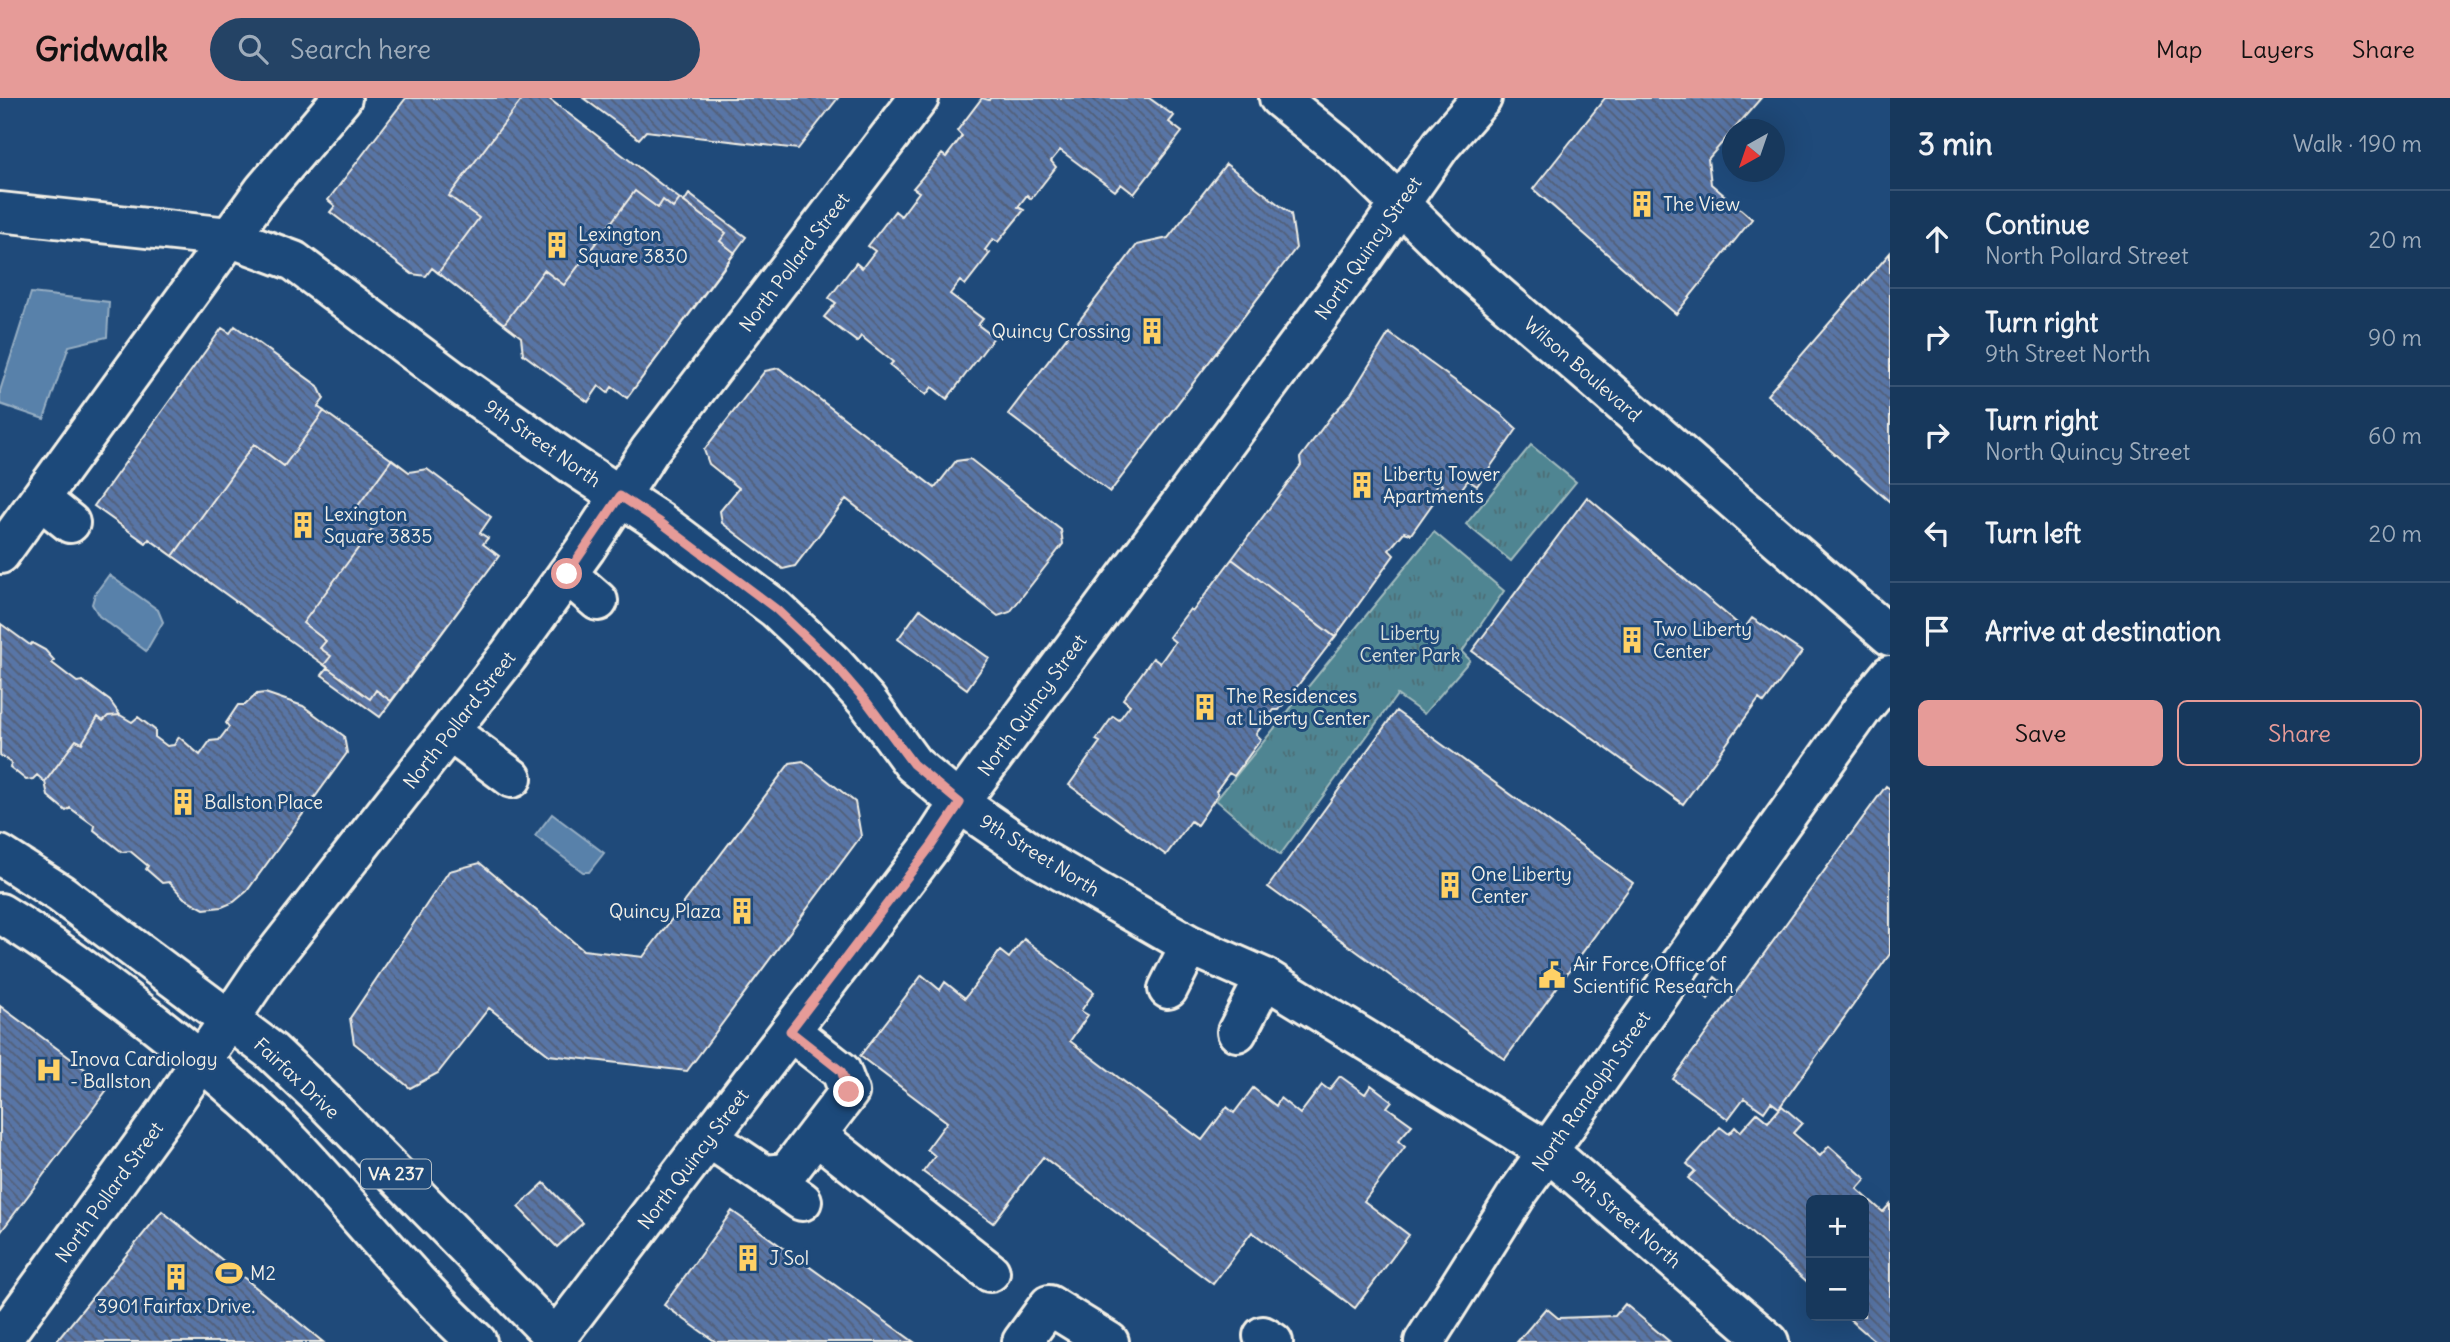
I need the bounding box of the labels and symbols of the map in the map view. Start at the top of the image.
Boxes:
north arrow [1722,119,1785,182]
street label: North Quincy Street [1310,172,1426,324]
street label: North Pollard Street [734,188,854,336]
building icon: The View [1627,189,1657,219]
place label: The View [1663,192,1740,216]
place label: Lexington Square 3830 [578,222,688,268]
building icon: Lexington Square 3830 [542,230,572,260]
street label: Wilson Boulevard [1519,311,1647,427]
building icon: Quincy Crossing [1137,316,1167,346]
place label: Quincy Crossing [992,319,1131,343]
street label: 9th Street North [480,394,606,492]
place label: Liberty Tower Apartments [1383,462,1500,508]
building icon: Liberty Tower Apartments [1347,470,1377,500]
place label: Lexington Square 3835 [324,502,432,548]
building icon: Lexington Square 3835 [288,510,318,540]
route start [551,558,582,589]
place label: Two Liberty Center [1653,617,1752,663]
park label: Liberty Center Park [1359,621,1461,667]
building icon: Two Liberty Center [1617,625,1647,655]
street label: North Quincy Street [972,629,1092,781]
street label: North Pollard Street [398,646,520,794]
place label: The Residences at Liberty Center [1226,684,1370,730]
building icon: The Residences at Liberty Center [1190,692,1220,722]
building icon: Ballston Place [168,787,198,817]
place label: Ballston Place [204,790,323,814]
street label: 9th Street North [976,809,1104,901]
place label: One Liberty Center [1471,862,1572,908]
building icon: One Liberty Center [1435,870,1465,900]
building icon: Quincy Plaza [727,896,757,926]
place label: Quincy Plaza [609,899,721,923]
place label: Air Force Office of Scientific Research [1573,952,1734,998]
public building icon: Air Force Office of Scientific Research [1537,960,1567,990]
street label: North Randolph Street [1527,1006,1655,1176]
street label: Fairfax Drive [249,1032,345,1124]
place label: Inova Cardiology - Ballston [70,1047,218,1093]
hospital icon: Inova Cardiology - Ballston [34,1055,64,1085]
route end [833,1076,864,1107]
street label: North Quincy Street [632,1084,754,1234]
street label: North Pollard Street [50,1117,168,1267]
road number: VA 237 [361,1160,431,1189]
street label: 9th Street North [1568,1165,1687,1273]
building icon: J Sol [733,1243,763,1273]
place label: J Sol [769,1246,809,1270]
sports icon: M2 [214,1258,244,1288]
place label: M2 [250,1261,276,1285]
building icon: 3901 Fairfax Drive. [161,1262,191,1292]
place label: 3901 Fairfax Drive. [97,1294,255,1318]

